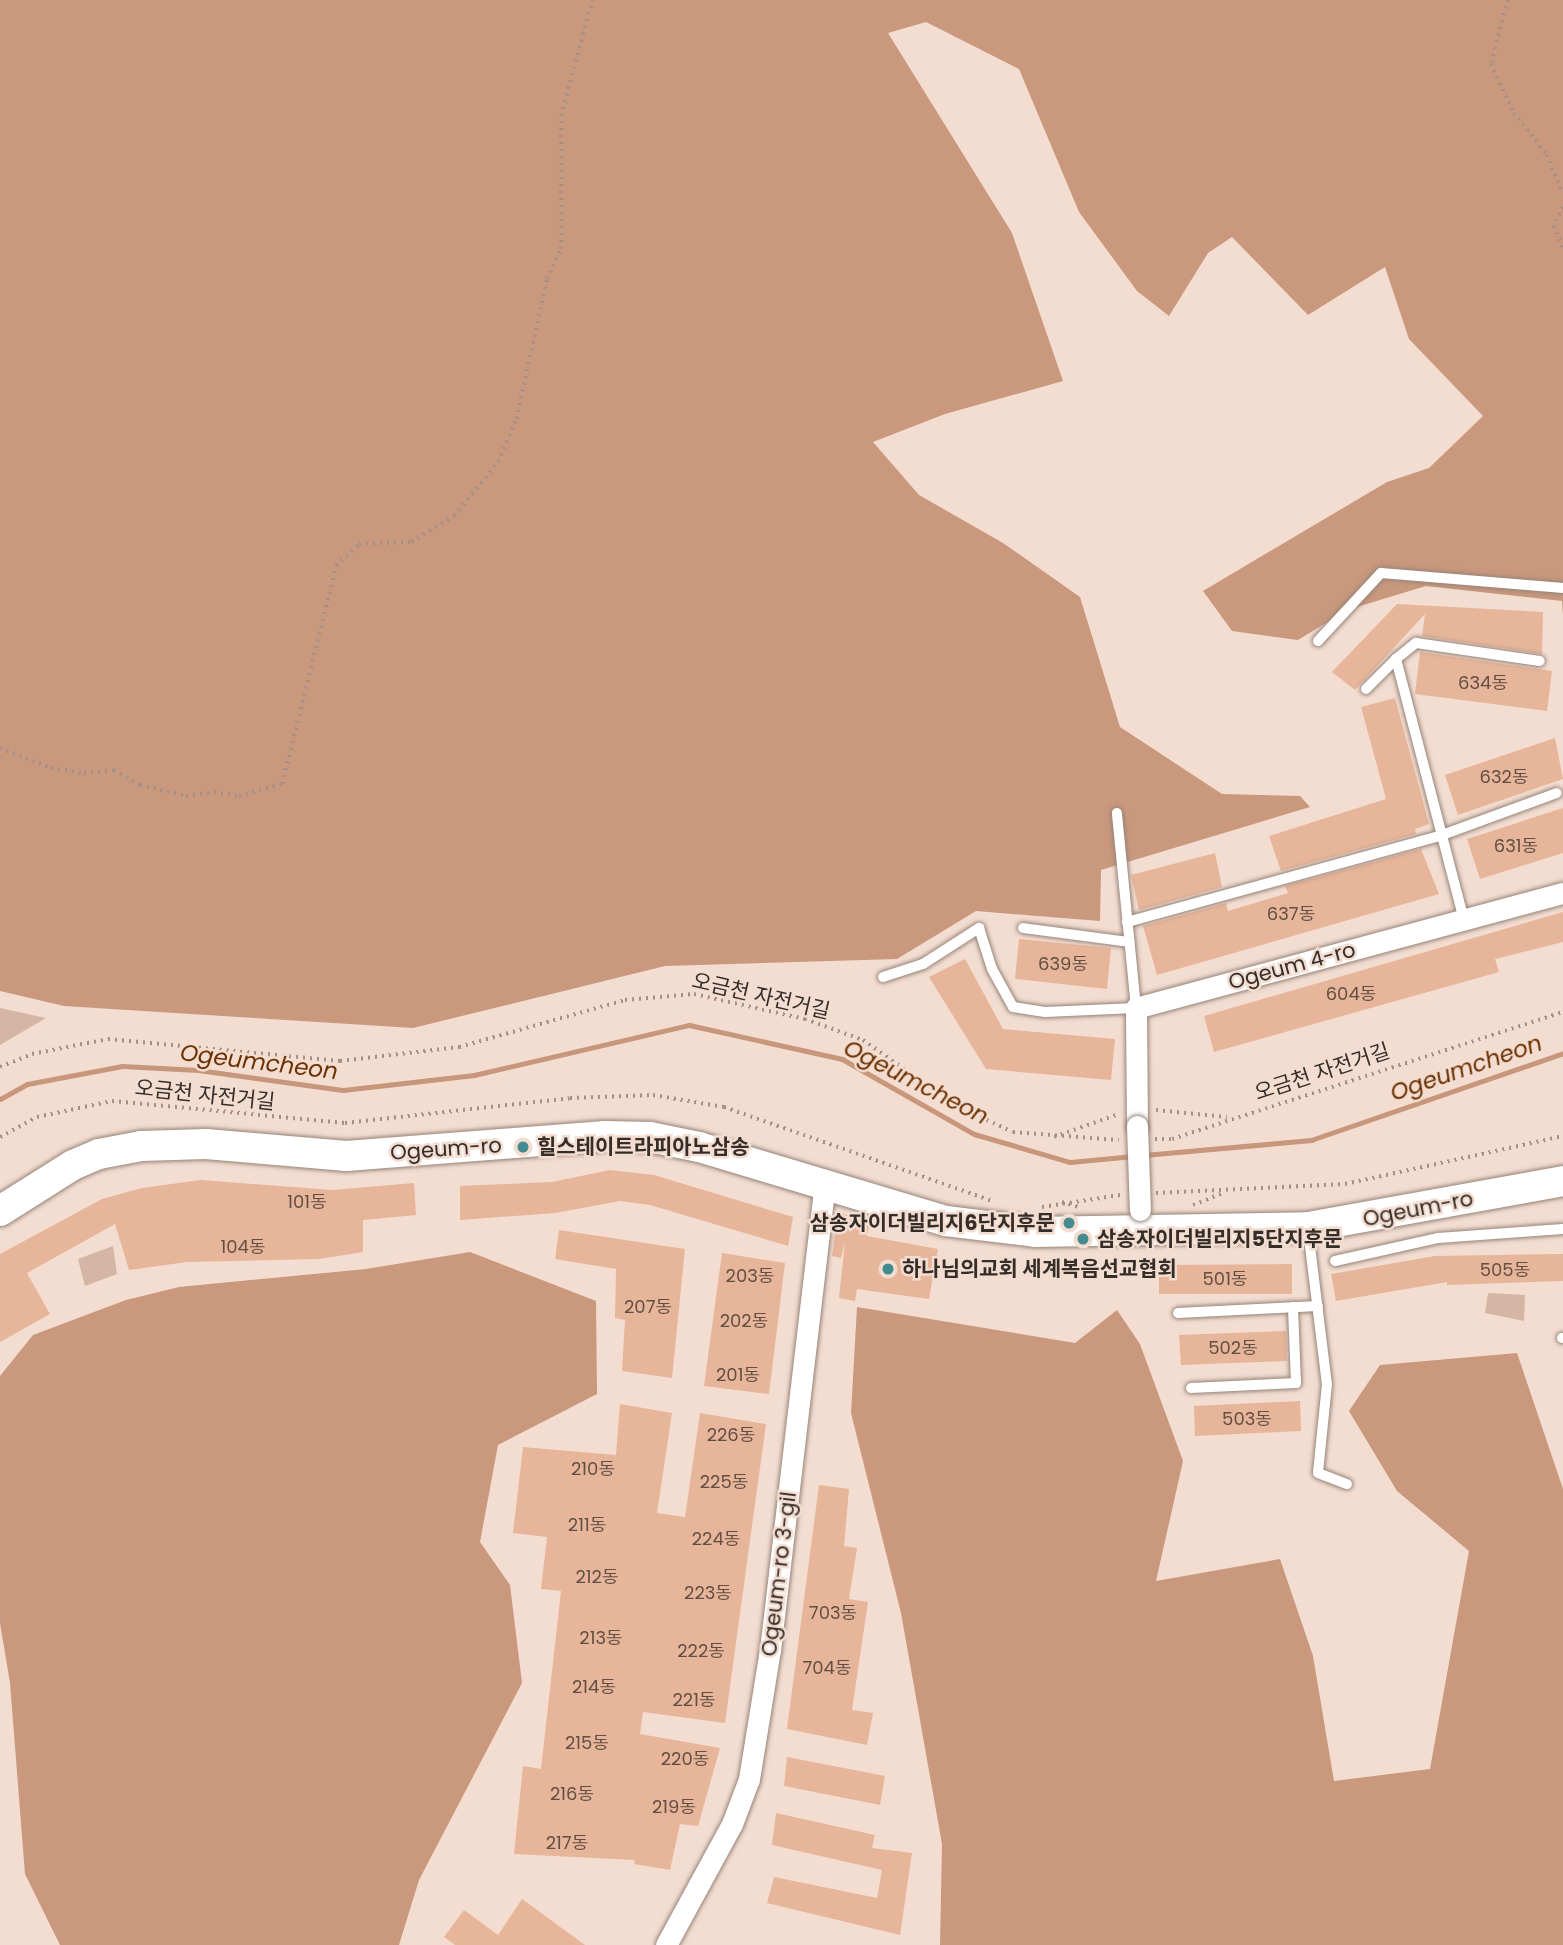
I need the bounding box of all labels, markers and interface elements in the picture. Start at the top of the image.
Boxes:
house number: 634동 [1458,672,1508,694]
house number: 632동 [1480,766,1528,788]
house number: 631동 [1494,835,1538,857]
house number: 637동 [1267,903,1315,925]
street label: Ogeum 4-ro [1226,937,1358,995]
house number: 639동 [1038,953,1088,975]
street label: 오금천 자전거길 [690,968,832,1024]
house number: 604동 [1326,983,1376,1005]
water label: Ogeumcheon [1386,1029,1546,1107]
water label: Ogeumcheon [839,1034,993,1130]
street label: 오금천 자전거길 [1251,1038,1393,1106]
water label: Ogeumcheon [179,1039,339,1085]
street label: 오금천 자전거길 [134,1075,276,1115]
street label: Ogeum-ro [389,1133,503,1165]
place label: 힐스테이트라피아노삼송 [537,1134,750,1160]
marker: 힐스테이트라피아노삼송 [515,1139,531,1155]
street label: Ogeum-ro [1361,1186,1475,1232]
house number: 101동 [287,1191,327,1213]
place label: 삼송자이더빌리지6단지후문 [810,1210,1055,1236]
marker: 삼송자이더빌리지6단지후문 [1061,1215,1077,1231]
place label: 삼송자이더빌리지5단지후문 [1097,1226,1342,1252]
marker: 삼송자이더빌리지5단지후문 [1075,1231,1091,1247]
house number: 104동 [221,1236,265,1258]
place label: 하나님의교회 세계복음선교협회 [902,1256,1177,1282]
house number: 505동 [1480,1259,1530,1281]
marker: 하나님의교회 세계복음선교협회 [880,1261,896,1277]
house number: 203동 [726,1265,774,1287]
house number: 501동 [1203,1268,1247,1290]
house number: 207동 [624,1296,672,1318]
house number: 202동 [720,1310,768,1332]
house number: 502동 [1208,1337,1258,1359]
house number: 201동 [716,1364,760,1386]
house number: 503동 [1222,1408,1272,1430]
house number: 226동 [707,1424,755,1446]
house number: 210동 [571,1458,615,1480]
house number: 225동 [700,1471,748,1493]
street label: Ogeum-ro 3-gil [756,1490,802,1658]
house number: 211동 [568,1514,606,1536]
house number: 224동 [692,1528,740,1550]
house number: 212동 [575,1566,619,1588]
house number: 223동 [684,1582,732,1604]
house number: 703동 [809,1602,857,1624]
house number: 213동 [579,1627,623,1649]
house number: 222동 [677,1640,725,1662]
house number: 704동 [802,1657,852,1679]
house number: 214동 [572,1676,616,1698]
house number: 221동 [672,1689,716,1711]
house number: 215동 [565,1732,609,1754]
house number: 220동 [661,1748,709,1770]
house number: 216동 [550,1783,594,1805]
house number: 219동 [652,1796,696,1818]
house number: 217동 [546,1832,588,1854]

